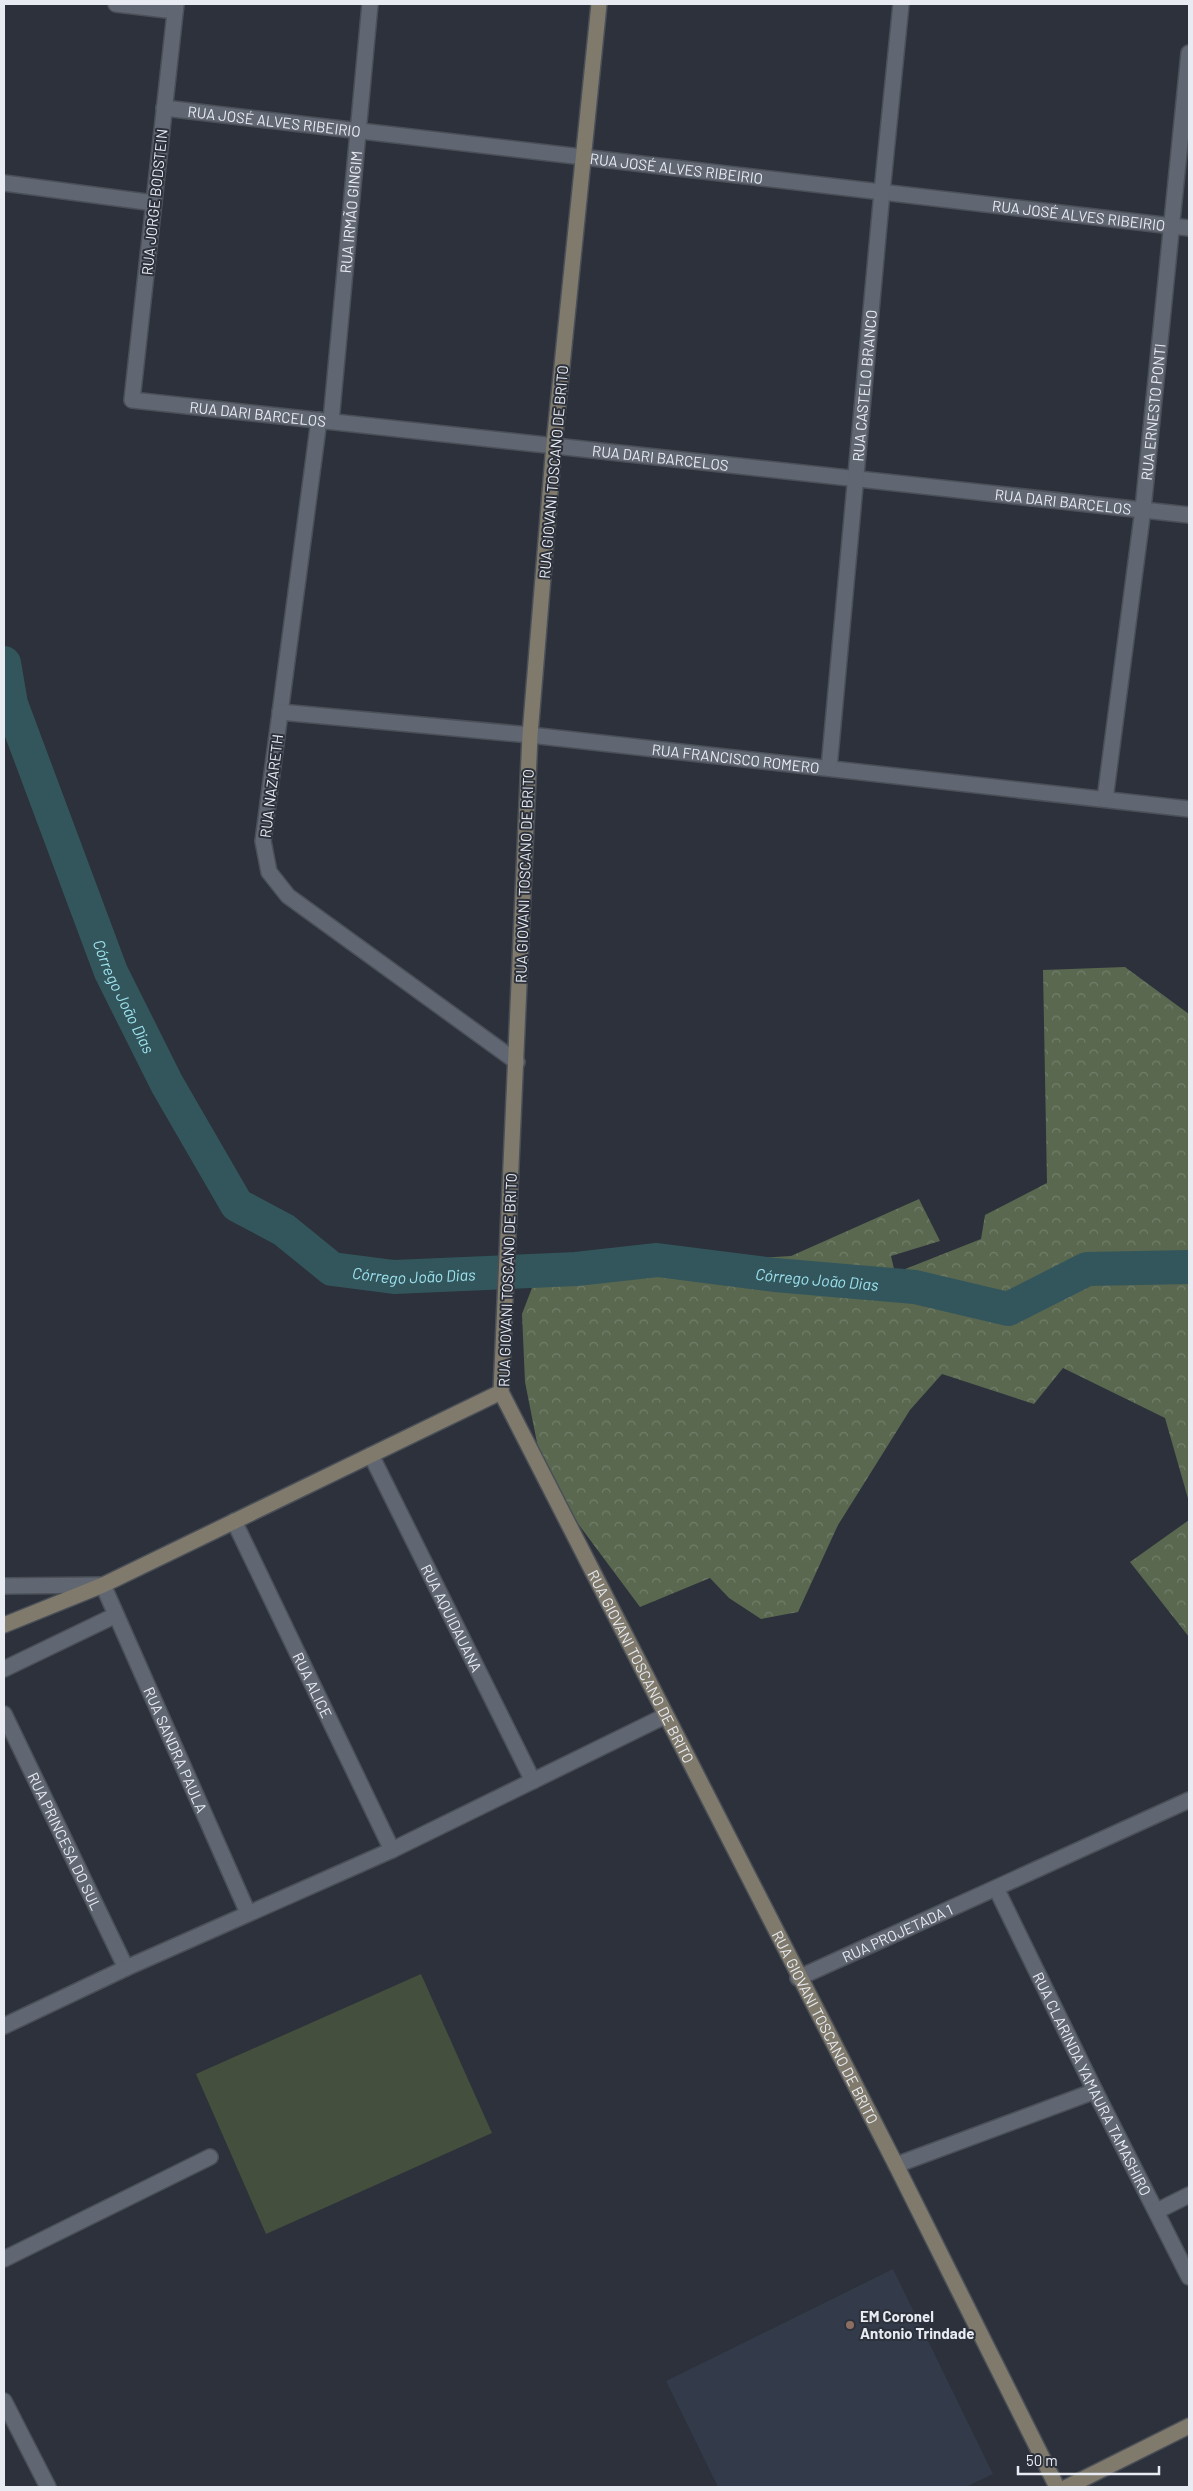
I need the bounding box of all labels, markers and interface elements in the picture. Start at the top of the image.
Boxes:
street label: RUA JOSÉ ALVES RIBEIRIO [187,102,362,140]
street label: RUA JORGE BODSTEIN [137,128,171,276]
street label: RUA JOSÉ ALVES RIBEIRIO [589,149,764,187]
street label: RUA IRMÃO GINGIM [336,150,365,274]
street label: RUA JOSÉ ALVES RIBEIRIO [991,196,1166,234]
street label: RUA CASTELO BRANCO [848,309,880,462]
street label: RUA ERNESTO PONTI [1137,343,1169,481]
street label: RUA GIOVANI TOSCANO DE BRITO [535,364,571,580]
street label: RUA DARI BARCELOS [189,397,327,430]
street label: RUA DARI BARCELOS [591,441,730,474]
street label: RUA DARI BARCELOS [994,485,1132,518]
street label: RUA NAZARETH [256,733,286,839]
street label: RUA FRANCISCO ROMERO [651,740,820,776]
street label: RUA GIOVANI TOSCANO DE BRITO [511,769,537,983]
water label: Córrego João Dias [90,936,160,1056]
street label: RUA GIOVANI TOSCANO DE BRITO [494,1173,520,1387]
water label: Córrego João Dias [351,1262,476,1287]
water label: Córrego João Dias [754,1263,880,1293]
street label: RUA AQUIDAUANA [418,1561,486,1675]
street label: RUA GIOVANI TOSCANO DE BRITO [584,1567,698,1766]
street label: RUA ALICE [289,1649,336,1721]
street label: RUA SANDRA PAULA [140,1684,211,1815]
street label: RUA PRINCESA DO SUL [24,1769,106,1913]
street label: RUA PROJETADA 1 [839,1900,955,1966]
street label: RUA GIOVANI TOSCANO DE BRITO [769,1927,882,2127]
street label: RUA CLARINDA YAMAURA TAMASHIRO [1029,1969,1155,2198]
place label: EM Coronel Antonio Trindade [860,2307,974,2342]
marker: EM Coronel Antonio Trindade [844,2319,856,2331]
scale bar [1018,2444,1159,2476]
text: 50 m [1026,2451,1058,2469]

